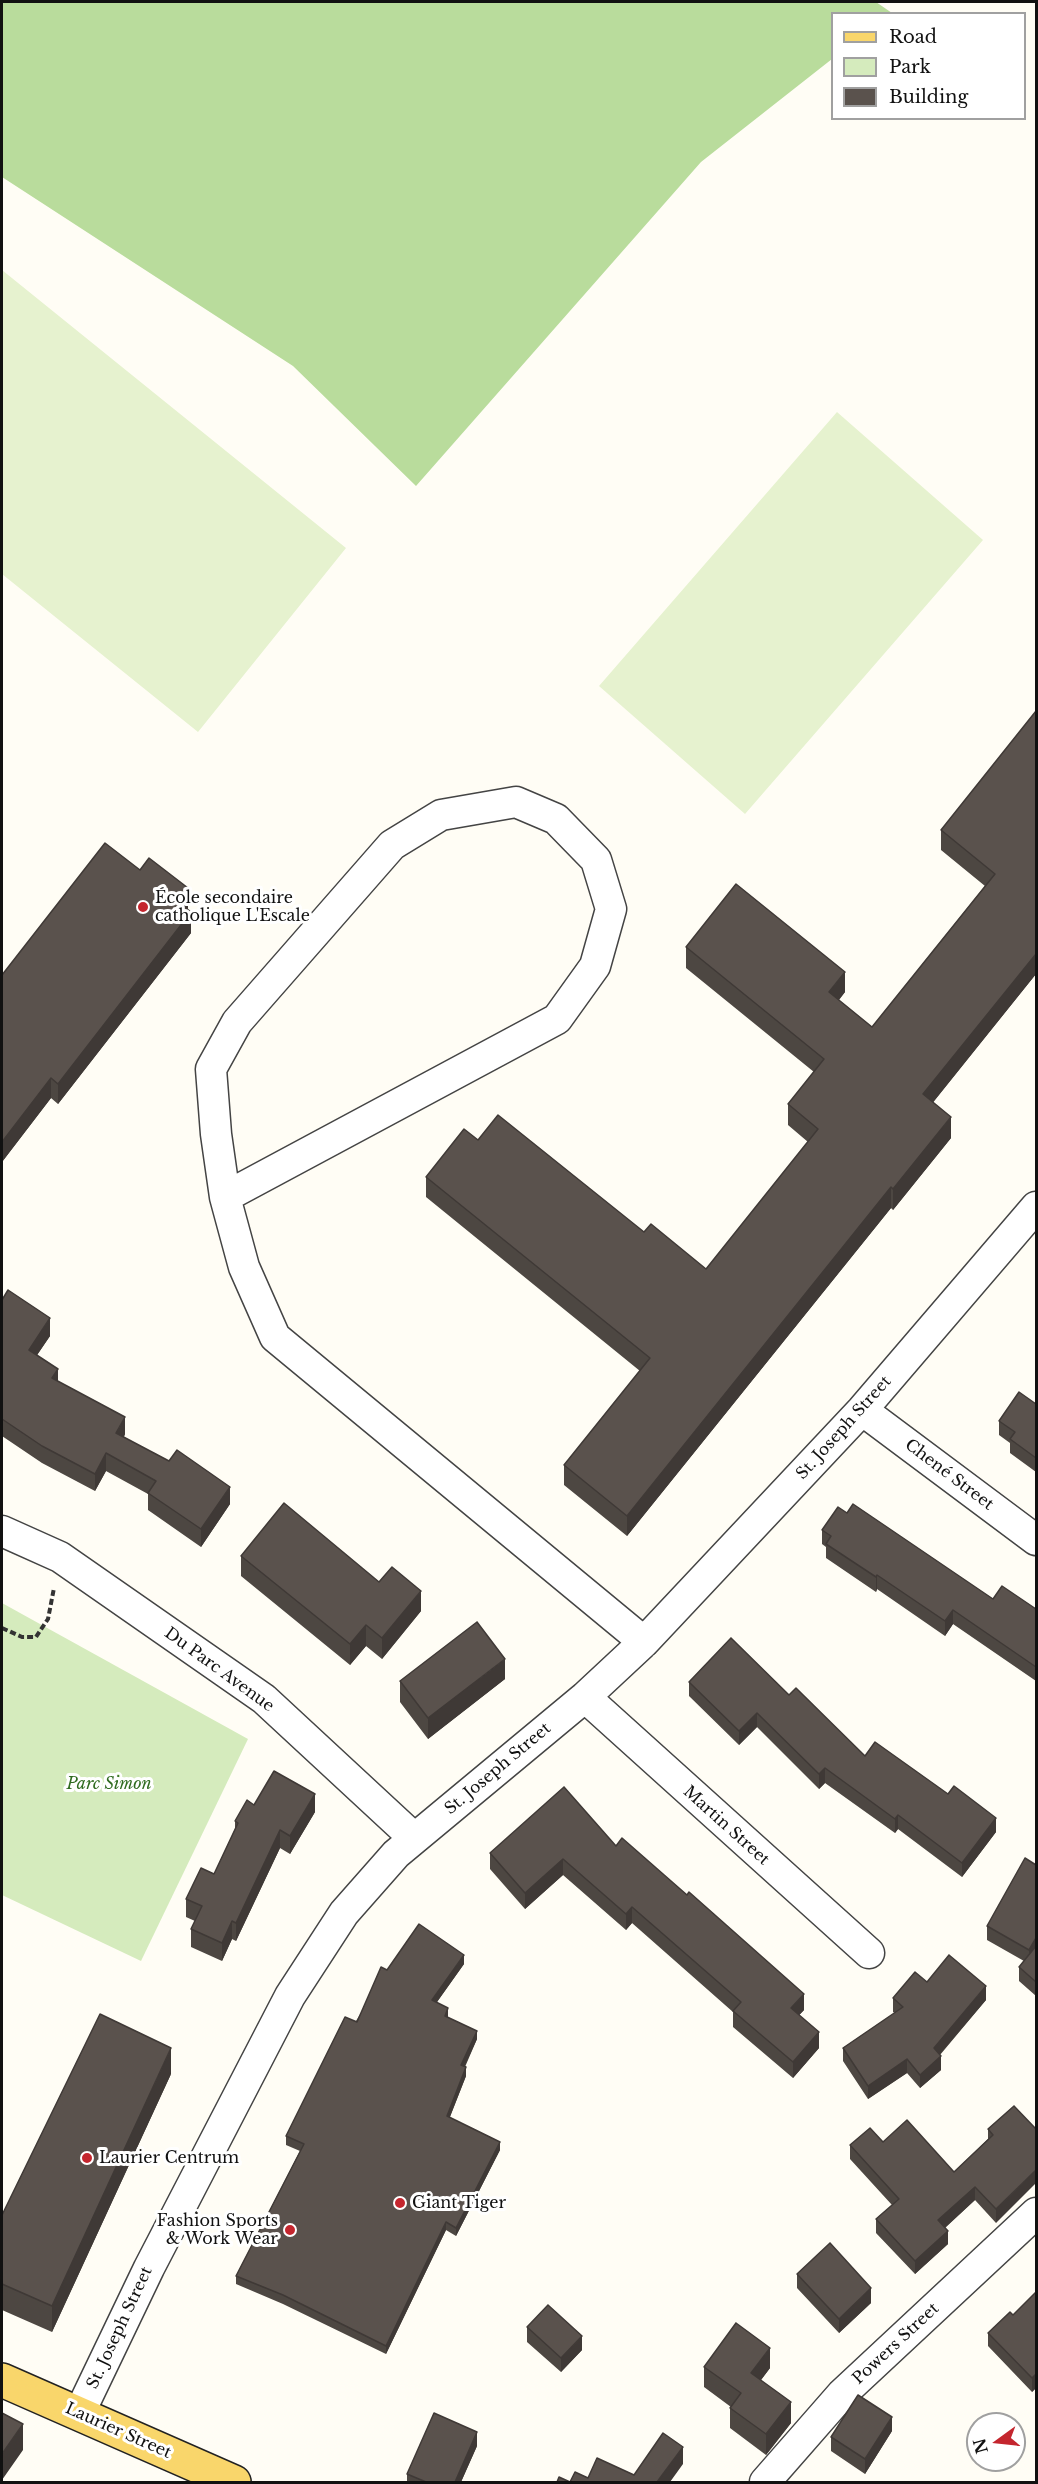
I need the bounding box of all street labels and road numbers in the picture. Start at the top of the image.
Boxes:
street label: St. Joseph Street [793,1372,895,1484]
street label: Chené Street [901,1435,997,1515]
street label: Du Parc Avenue [160,1624,278,1716]
street label: St. Joseph Street [441,1719,555,1819]
street label: Martin Street [679,1782,773,1870]
street label: St. Joseph Street [83,2264,157,2392]
street label: Powers Street [849,2299,943,2389]
street label: Laurier Street [62,2399,174,2463]

